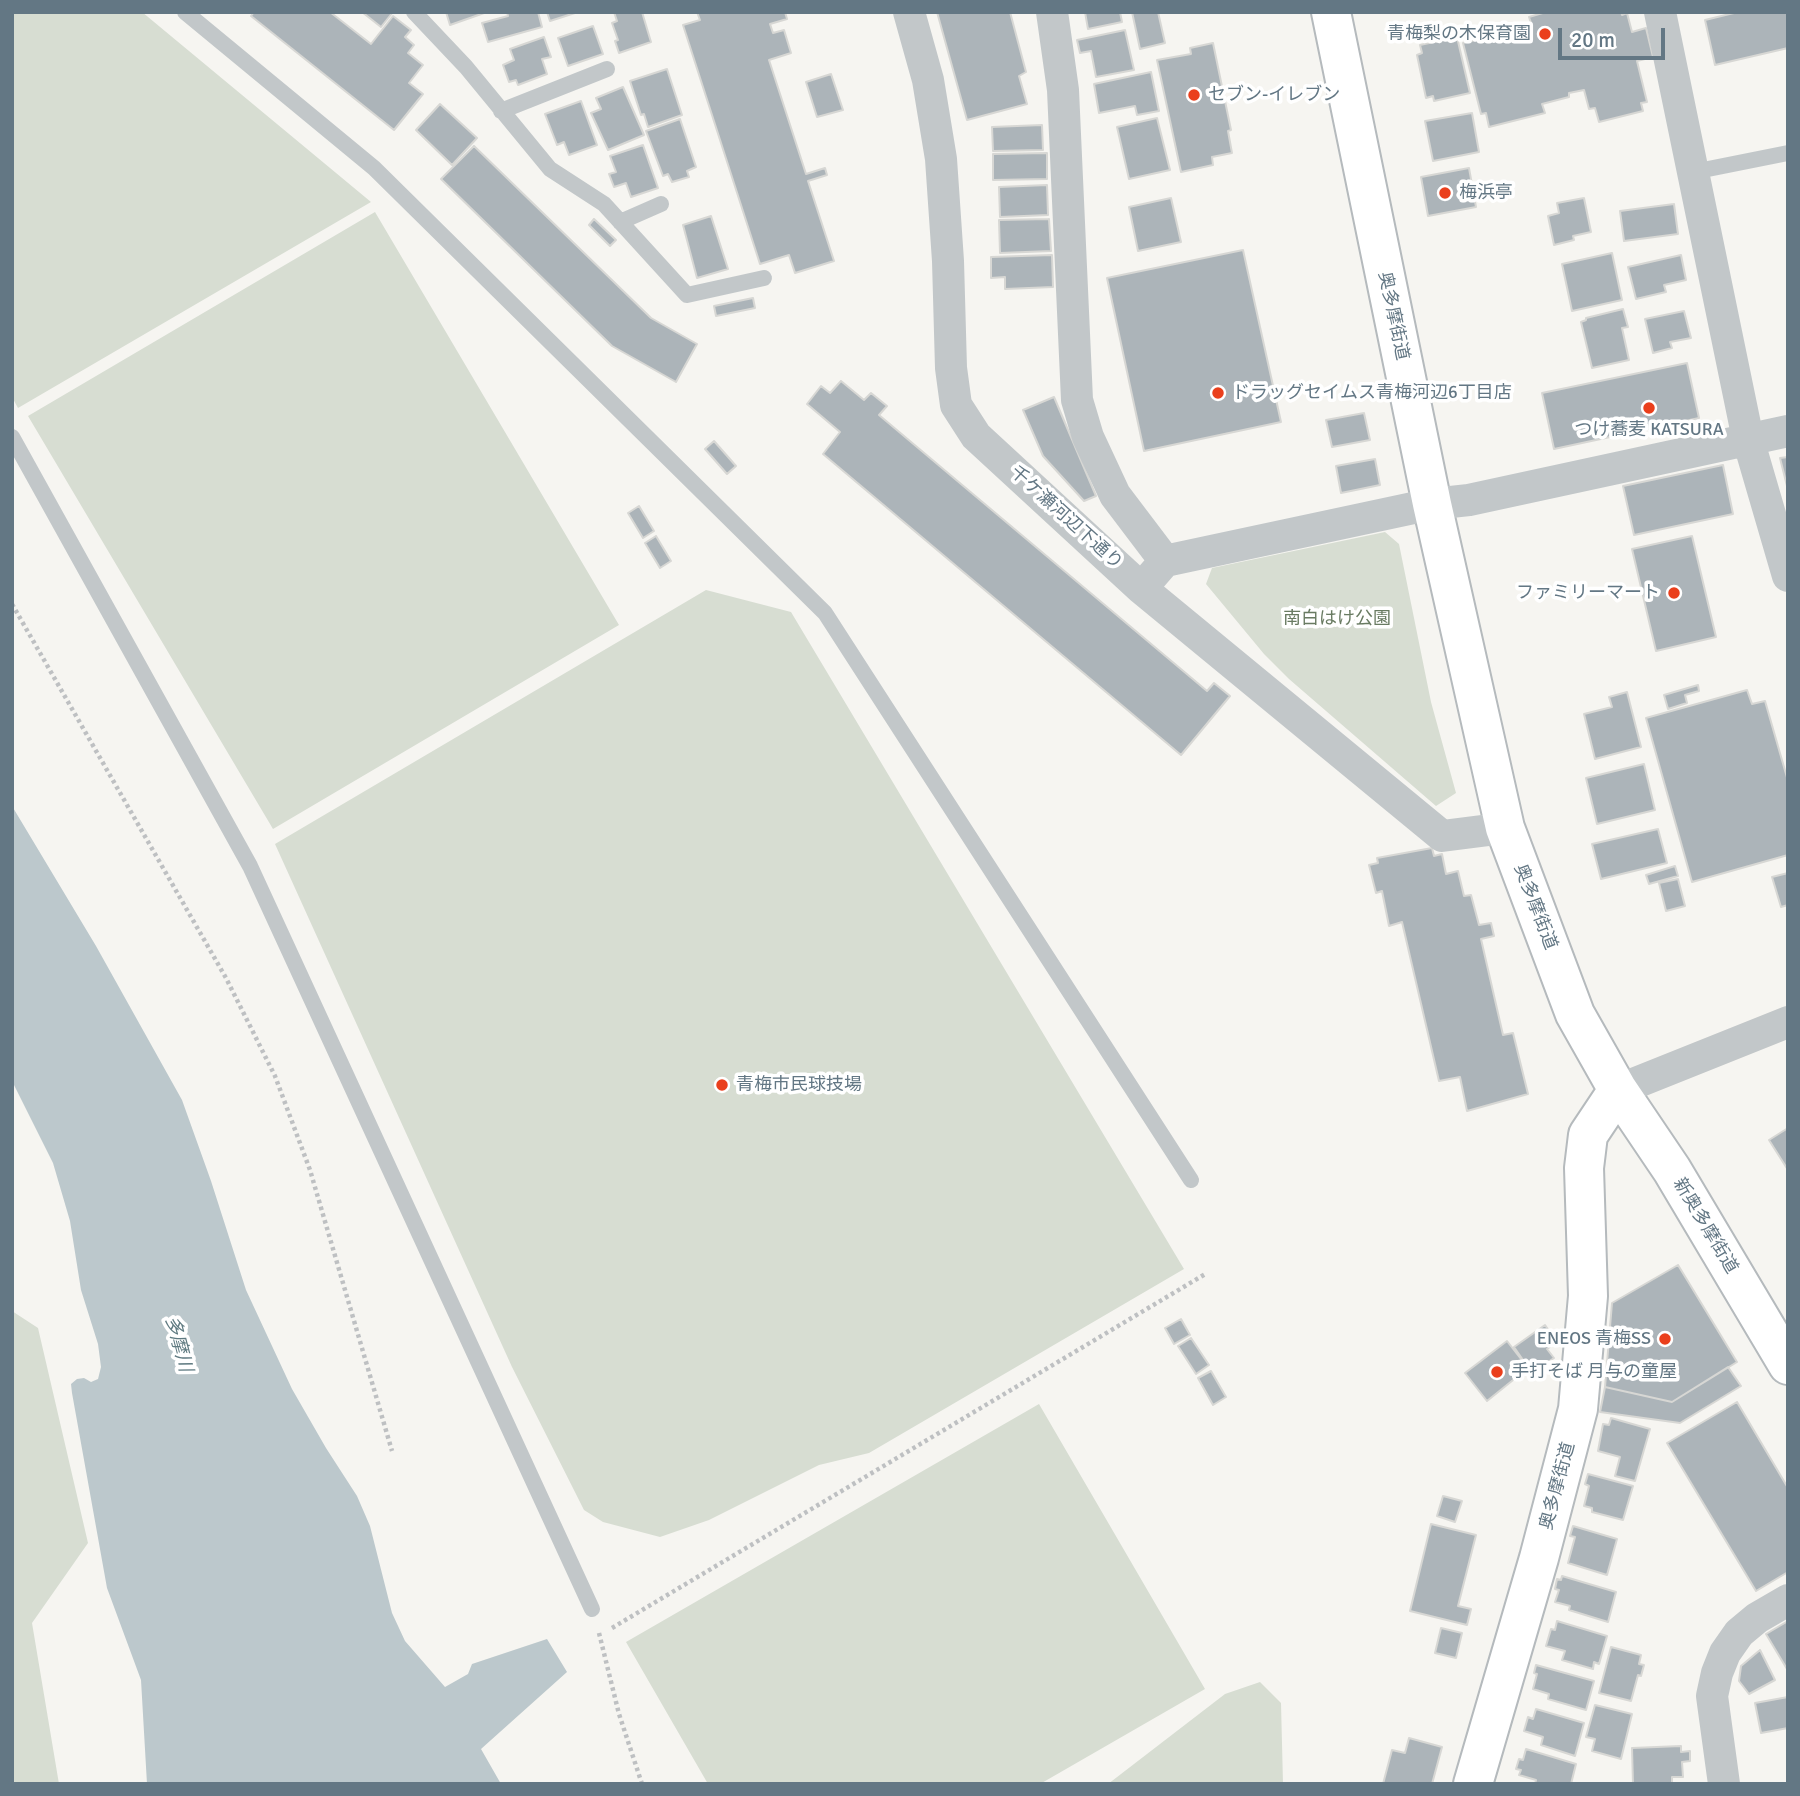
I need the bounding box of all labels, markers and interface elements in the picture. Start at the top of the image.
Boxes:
scale bar [1562,14,1669,58]
place label: 青梅梨の木保育園 [1387,23,1531,45]
marker: 青梅梨の木保育園 [1537,26,1553,42]
text: 20 m [1571,27,1615,53]
place label: セブン-イレブン [1208,84,1340,106]
marker: セブン-イレブン [1186,87,1202,103]
place label: 梅浜亭 [1459,182,1513,204]
marker: 梅浜亭 [1437,185,1453,201]
street label: 奥多摩街道 [1373,270,1413,362]
place label: ドラッグセイムス青梅河辺6丁目店 [1232,382,1512,404]
marker: ドラッグセイムス青梅河辺6丁目店 [1210,385,1226,401]
marker: つけ蕎麦 KATSURA [1641,400,1657,416]
place label: つけ蕎麦 KATSURA [1574,419,1724,441]
street label: 千ケ瀬河辺下通り [1005,462,1127,574]
place label: ファミリーマート [1516,582,1660,604]
marker: ファミリーマート [1666,585,1682,601]
park label: 南白はけ公園 [1283,608,1391,630]
street label: 奥多摩街道 [1509,861,1561,953]
place label: 青梅市民球技場 [736,1074,862,1096]
marker: 青梅市民球技場 [714,1077,730,1093]
street label: 新奥多摩街道 [1668,1174,1742,1278]
water label: 多摩川 [160,1314,196,1374]
place label: ENEOS 青梅SS [1537,1328,1651,1350]
marker: ENEOS 青梅SS [1657,1331,1673,1347]
place label: 手打そば 月与の童屋 [1511,1361,1677,1383]
marker: 手打そば 月与の童屋 [1489,1364,1505,1380]
street label: 奥多摩街道 [1536,1440,1580,1532]

